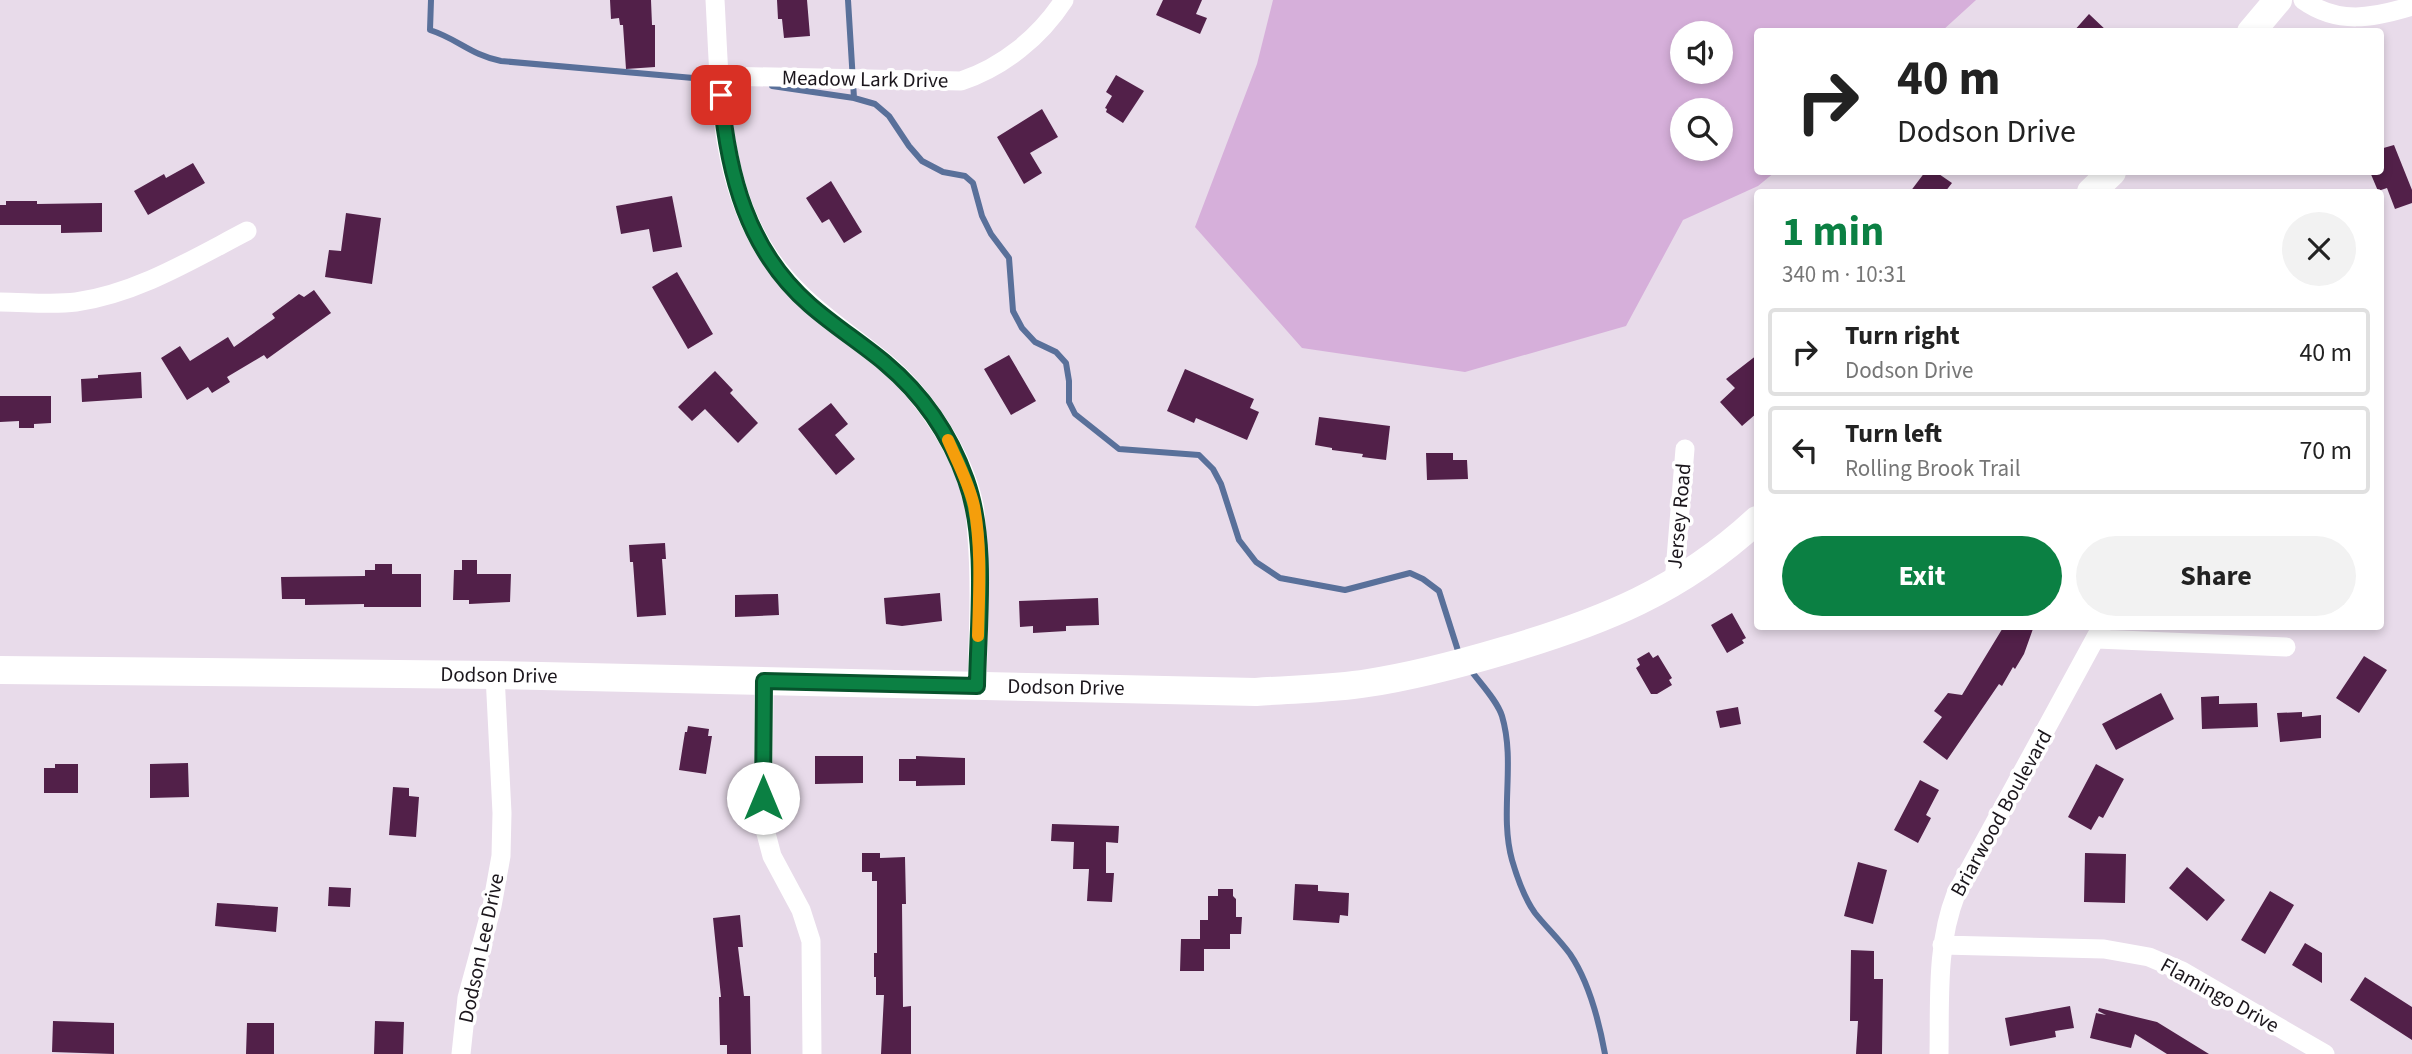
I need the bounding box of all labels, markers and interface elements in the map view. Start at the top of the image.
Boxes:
map controls [1670,21,1733,161]
button: sound [1670,21,1733,84]
text: 40 m [1897,44,2001,114]
icon: right [1782,56,1873,147]
street label: Meadow Lark Drive [782,63,948,95]
pin [691,65,751,125]
icon: arrive [702,76,740,114]
button: search [1670,98,1733,161]
text: Dodson Drive [1897,109,2076,155]
text: 1 min [1782,202,1884,262]
button: close [2282,212,2356,286]
text: 340 m · 10:31 [1782,258,1906,291]
text: Turn right [1845,317,1960,354]
icon: right [1786,333,1824,371]
text: 40 m [2299,334,2352,371]
text: Dodson Drive [1845,354,1974,387]
text: Turn left [1845,415,1942,452]
icon: left [1786,431,1824,469]
text: 70 m [2299,432,2352,469]
text: Rolling Brook Trail [1845,452,2021,485]
street label: Jersey Road [1659,462,1699,570]
button: Exit [1782,536,2062,616]
button: Share [2076,536,2356,616]
street label: Dodson Drive [440,659,558,691]
street label: Dodson Drive [1007,671,1125,703]
street label: Briarwood Boulevard [1943,724,2059,902]
position arrow [726,761,800,835]
street label: Dodson Lee Drive [450,870,512,1026]
street label: Flamingo Drive [2155,950,2285,1040]

